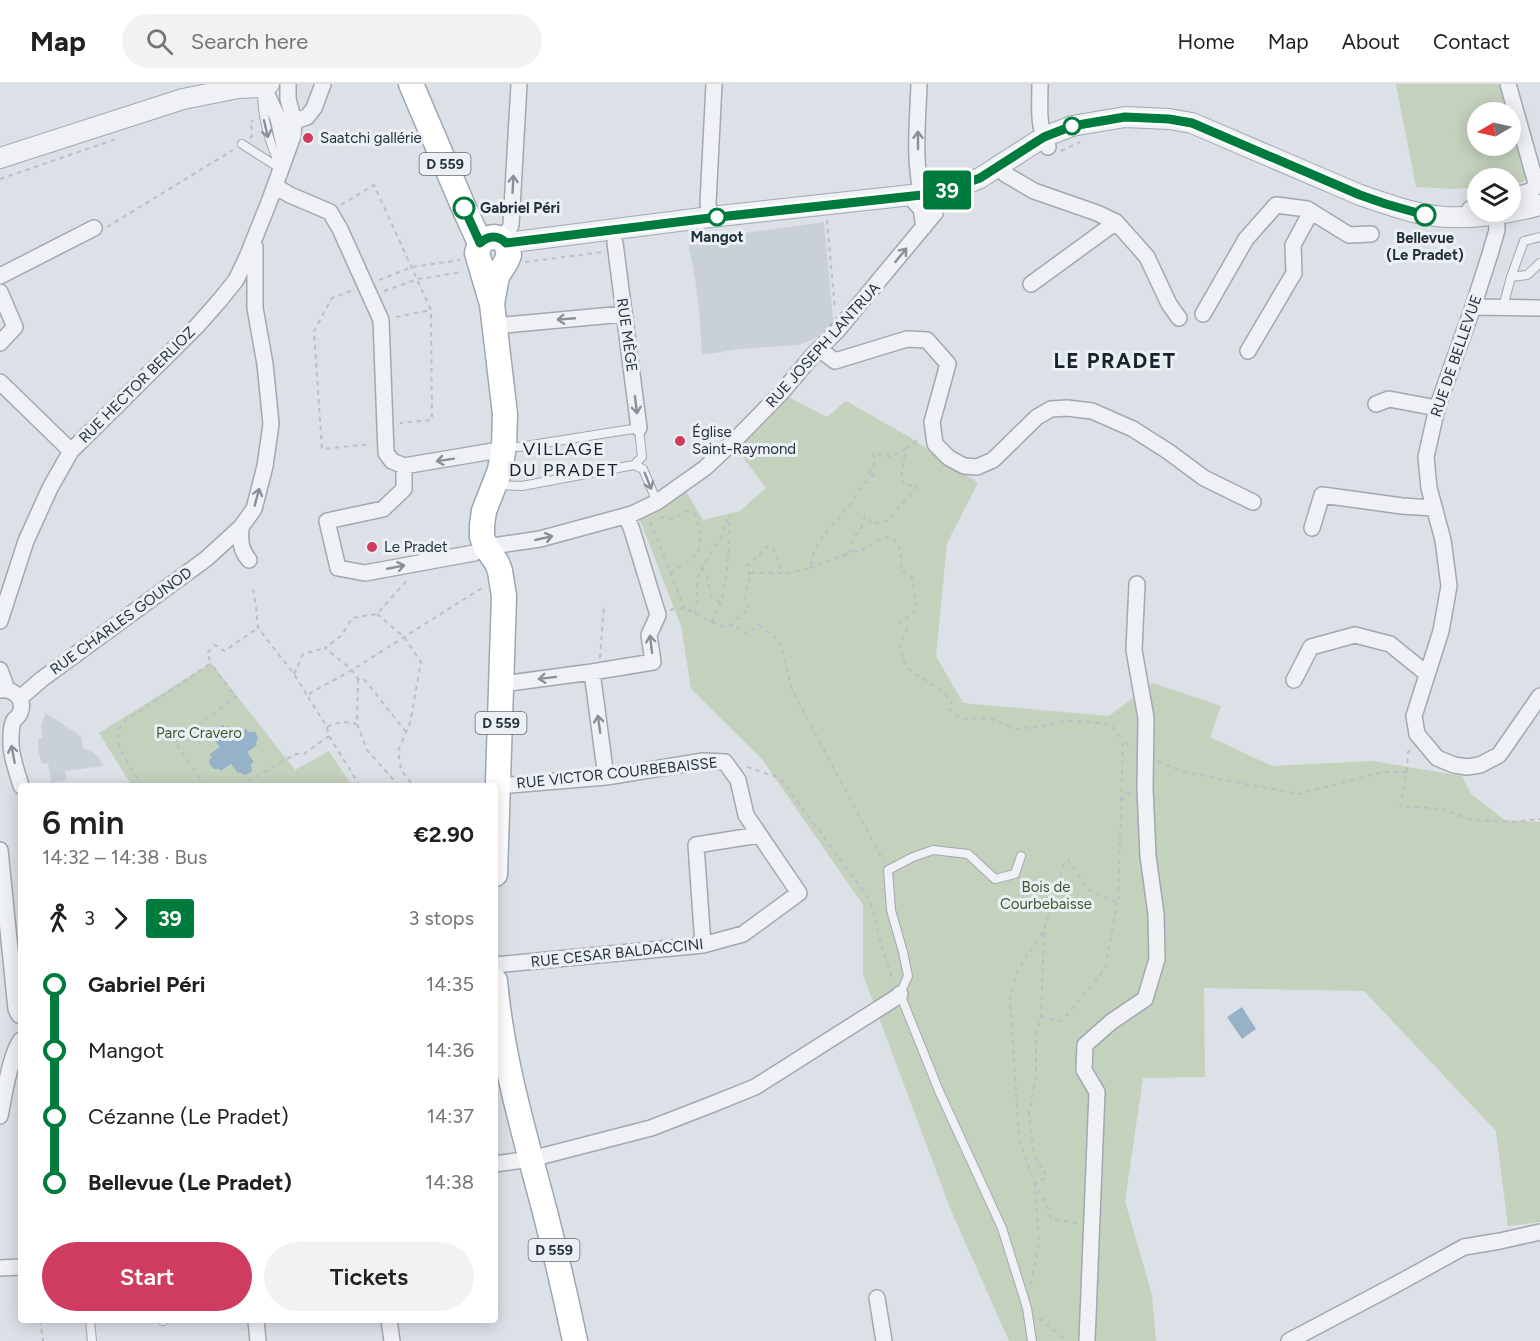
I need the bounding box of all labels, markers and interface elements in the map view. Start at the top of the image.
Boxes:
search box [122,14,542,68]
text: Map [30,24,86,58]
icon: search [143,25,176,58]
text: Search here [191,28,308,55]
text: Home [1178,29,1235,54]
text: Map [1268,29,1309,54]
text: About [1342,29,1400,54]
text: Contact [1433,29,1510,54]
north arrow [1467,102,1521,156]
map controls [1467,102,1521,222]
unlabelled marker [1063,117,1081,135]
one-way arrow [261,120,273,139]
place label: Saatchi gallérie [320,129,422,147]
one-way arrow [912,130,924,150]
marker: Saatchi gallérie [301,131,315,145]
road number: D 559 [420,153,470,175]
button: layers [1467,168,1521,222]
line badge: 39 [920,170,974,210]
one-way arrow [508,174,519,194]
text: 39 [935,178,959,203]
marker: Gabriel Péri [453,197,475,219]
place label: Gabriel Péri [480,199,560,217]
marker: Bellevue (Le Pradet) [1414,204,1436,226]
marker: Mangot [708,208,726,226]
place label: Mangot [690,228,744,246]
place label: Bellevue (Le Pradet) [1386,229,1464,264]
one-way arrow [894,248,908,263]
street label: RUE JOSEPH LANTRUA [762,279,884,411]
street label: RUE DE BELLEVUE [1427,293,1485,419]
street label: RUE MÈGE [613,297,641,373]
one-way arrow [557,314,577,325]
street label: RUE HECTOR BERLIOZ [75,323,199,447]
district label: LE PRADET [1054,348,1176,373]
one-way arrow [631,394,642,414]
place label: Église Saint-Raymond [692,423,796,458]
marker: Église Saint-Raymond [673,434,687,448]
district label: VILLAGE DU PRADET [509,438,619,481]
one-way arrow [436,454,455,465]
one-way arrow [643,471,654,490]
one-way arrow [252,487,263,506]
one-way arrow [534,531,553,543]
place label: Le Pradet [384,538,448,556]
marker: Le Pradet [365,540,379,554]
one-way arrow [385,561,405,572]
street label: RUE CHARLES GOUNOD [47,563,195,679]
one-way arrow [645,635,656,655]
one-way arrow [537,672,557,683]
road number: D 559 [476,712,526,734]
one-way arrow [593,715,604,735]
park label: Parc Cravero [156,724,242,742]
one-way arrow [7,744,18,764]
street label: RUE VICTOR COURBEBAISSE [516,753,718,793]
text: 6 min [42,803,124,842]
text: €2.90 [413,821,474,848]
text: 14:32 – 14:38 · Bus [42,845,207,869]
park label: Bois de Courbebaisse [1000,878,1092,913]
icon: walk [42,902,75,935]
icon: forward [104,902,137,935]
text: 3 [84,906,95,930]
text: 39 [158,906,182,931]
text: 3 stops [409,906,474,930]
street label: RUE CESAR BALDACCINI [530,935,704,971]
text: Gabriel Péri [88,971,206,998]
text: 14:35 [426,972,474,996]
text: Mangot [88,1037,164,1064]
text: 14:36 [426,1038,474,1062]
text: Cézanne (Le Pradet) [88,1103,289,1130]
text: 14:37 [427,1104,474,1128]
text: Bellevue (Le Pradet) [88,1169,292,1196]
text: 14:38 [425,1170,474,1194]
road number: D 559 [528,1239,580,1261]
button: Start [42,1242,252,1311]
button: Tickets [264,1242,474,1311]

